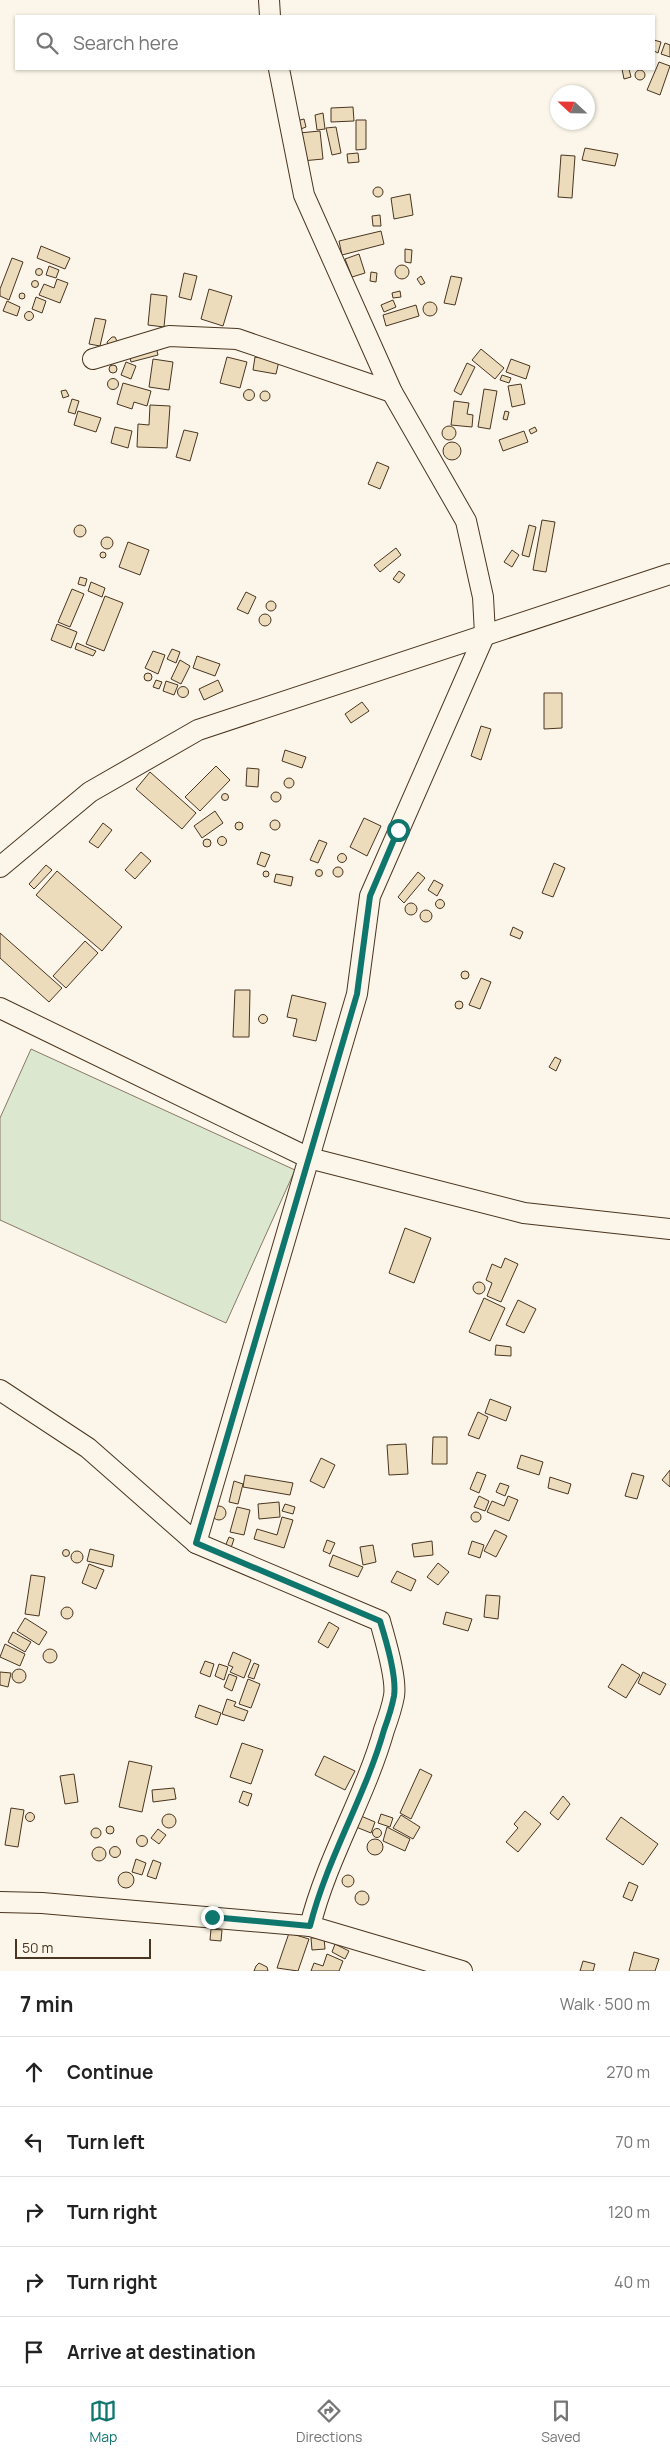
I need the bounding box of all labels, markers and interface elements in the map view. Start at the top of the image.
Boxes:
search box [15,15,655,70]
icon: search [33,29,61,57]
text: Search here [73,30,179,56]
north arrow [550,85,595,130]
route start [387,819,410,842]
route end [201,1906,224,1929]
scale bar [15,1936,151,1959]
text: 50 m [22,1938,53,1957]
text: 7 min [20,1990,73,2018]
text: Walk · 500 m [560,1993,650,2015]
icon: ahead [20,2058,48,2086]
text: Continue [67,2059,153,2085]
text: 270 m [606,2061,650,2083]
icon: left [20,2128,48,2156]
text: Turn left [67,2129,145,2155]
text: 70 m [615,2131,650,2153]
icon: right [20,2198,48,2226]
text: Turn right [67,2199,157,2225]
text: 120 m [608,2201,650,2223]
icon: right [20,2268,48,2296]
text: Turn right [67,2269,157,2295]
text: 40 m [614,2271,650,2293]
icon: arrive [20,2338,48,2366]
text: Arrive at destination [67,2339,256,2365]
tab: Map [89,2397,117,2446]
tab: Directions [296,2397,362,2446]
tab: Saved [541,2397,581,2446]

